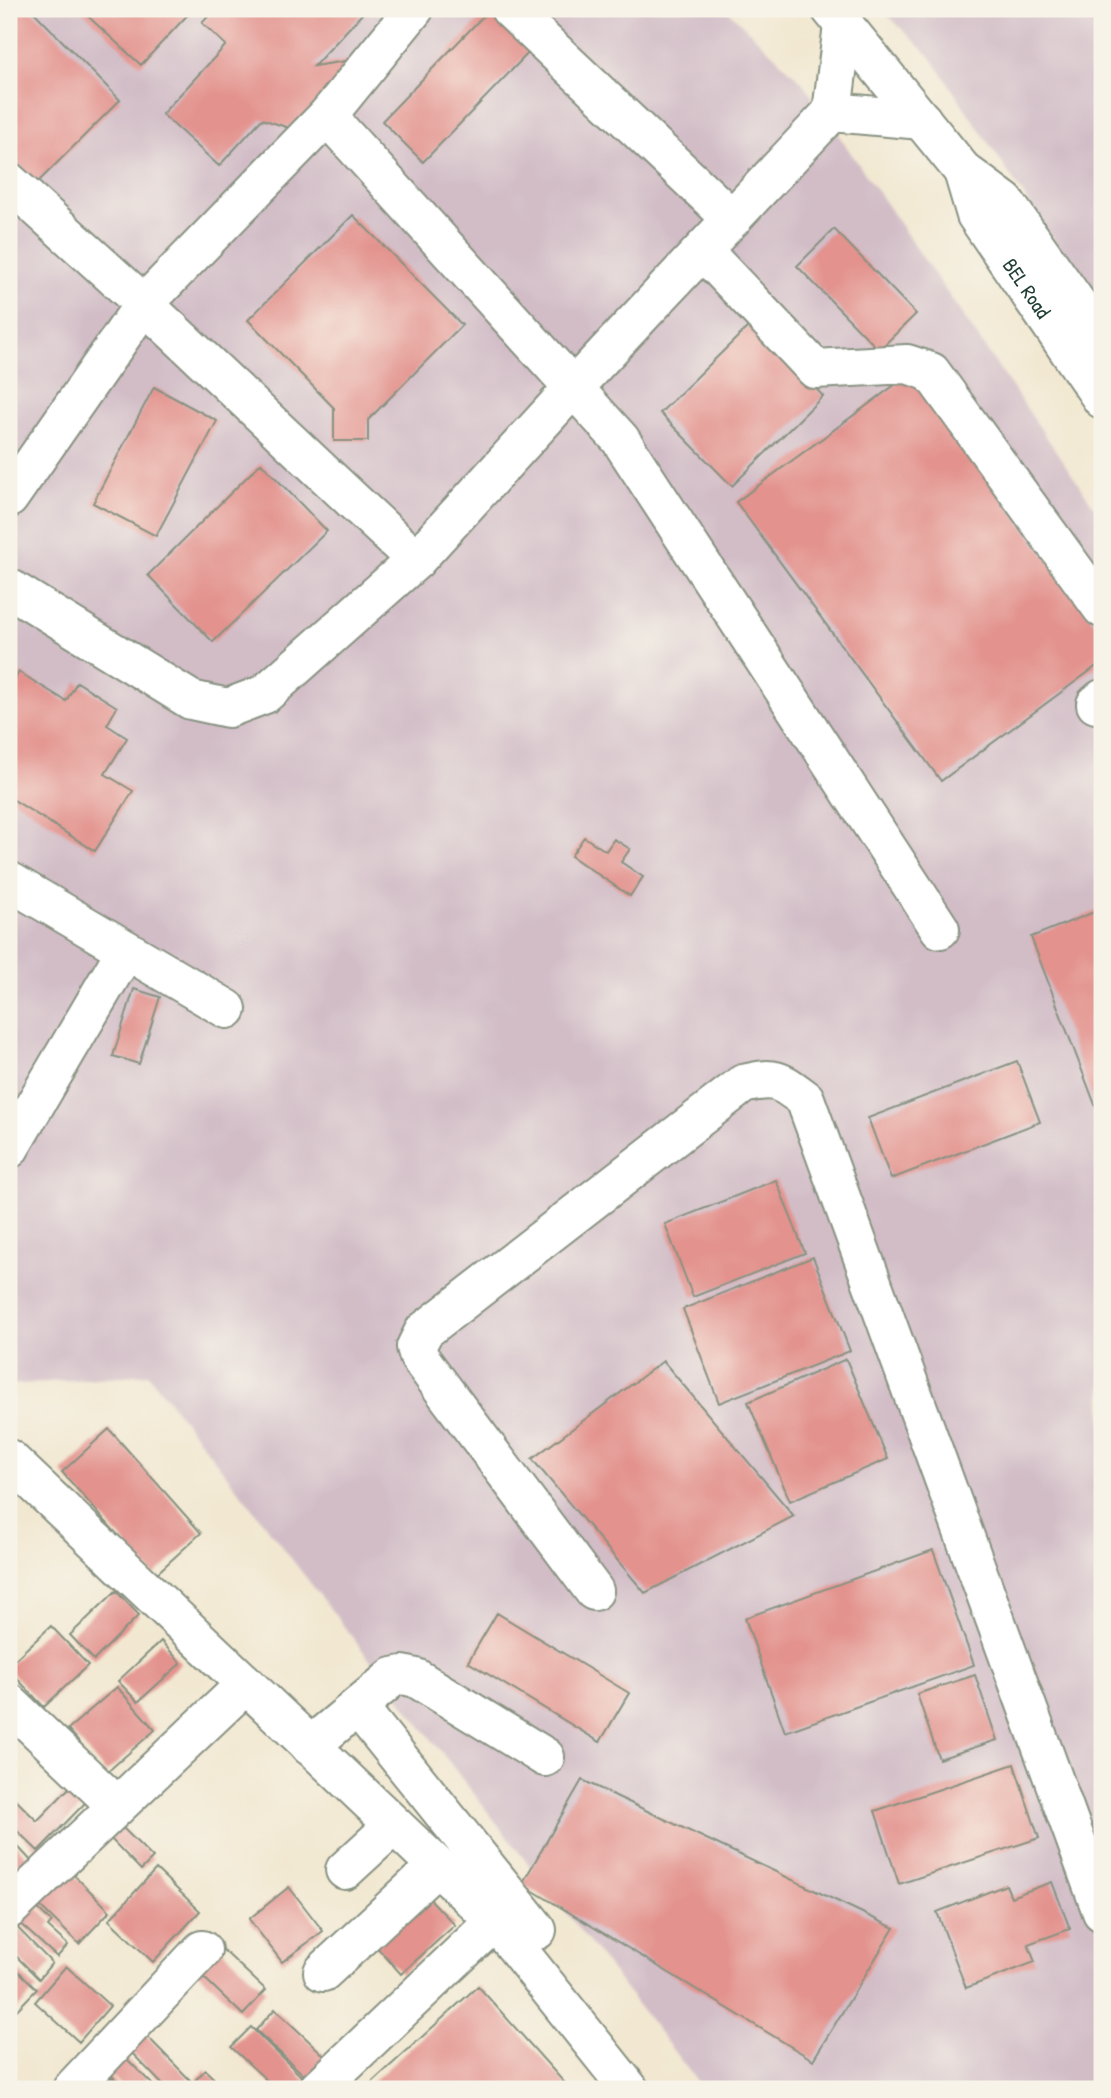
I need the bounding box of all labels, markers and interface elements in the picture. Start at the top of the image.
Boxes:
street label: BEL Road [996,252,1058,324]

